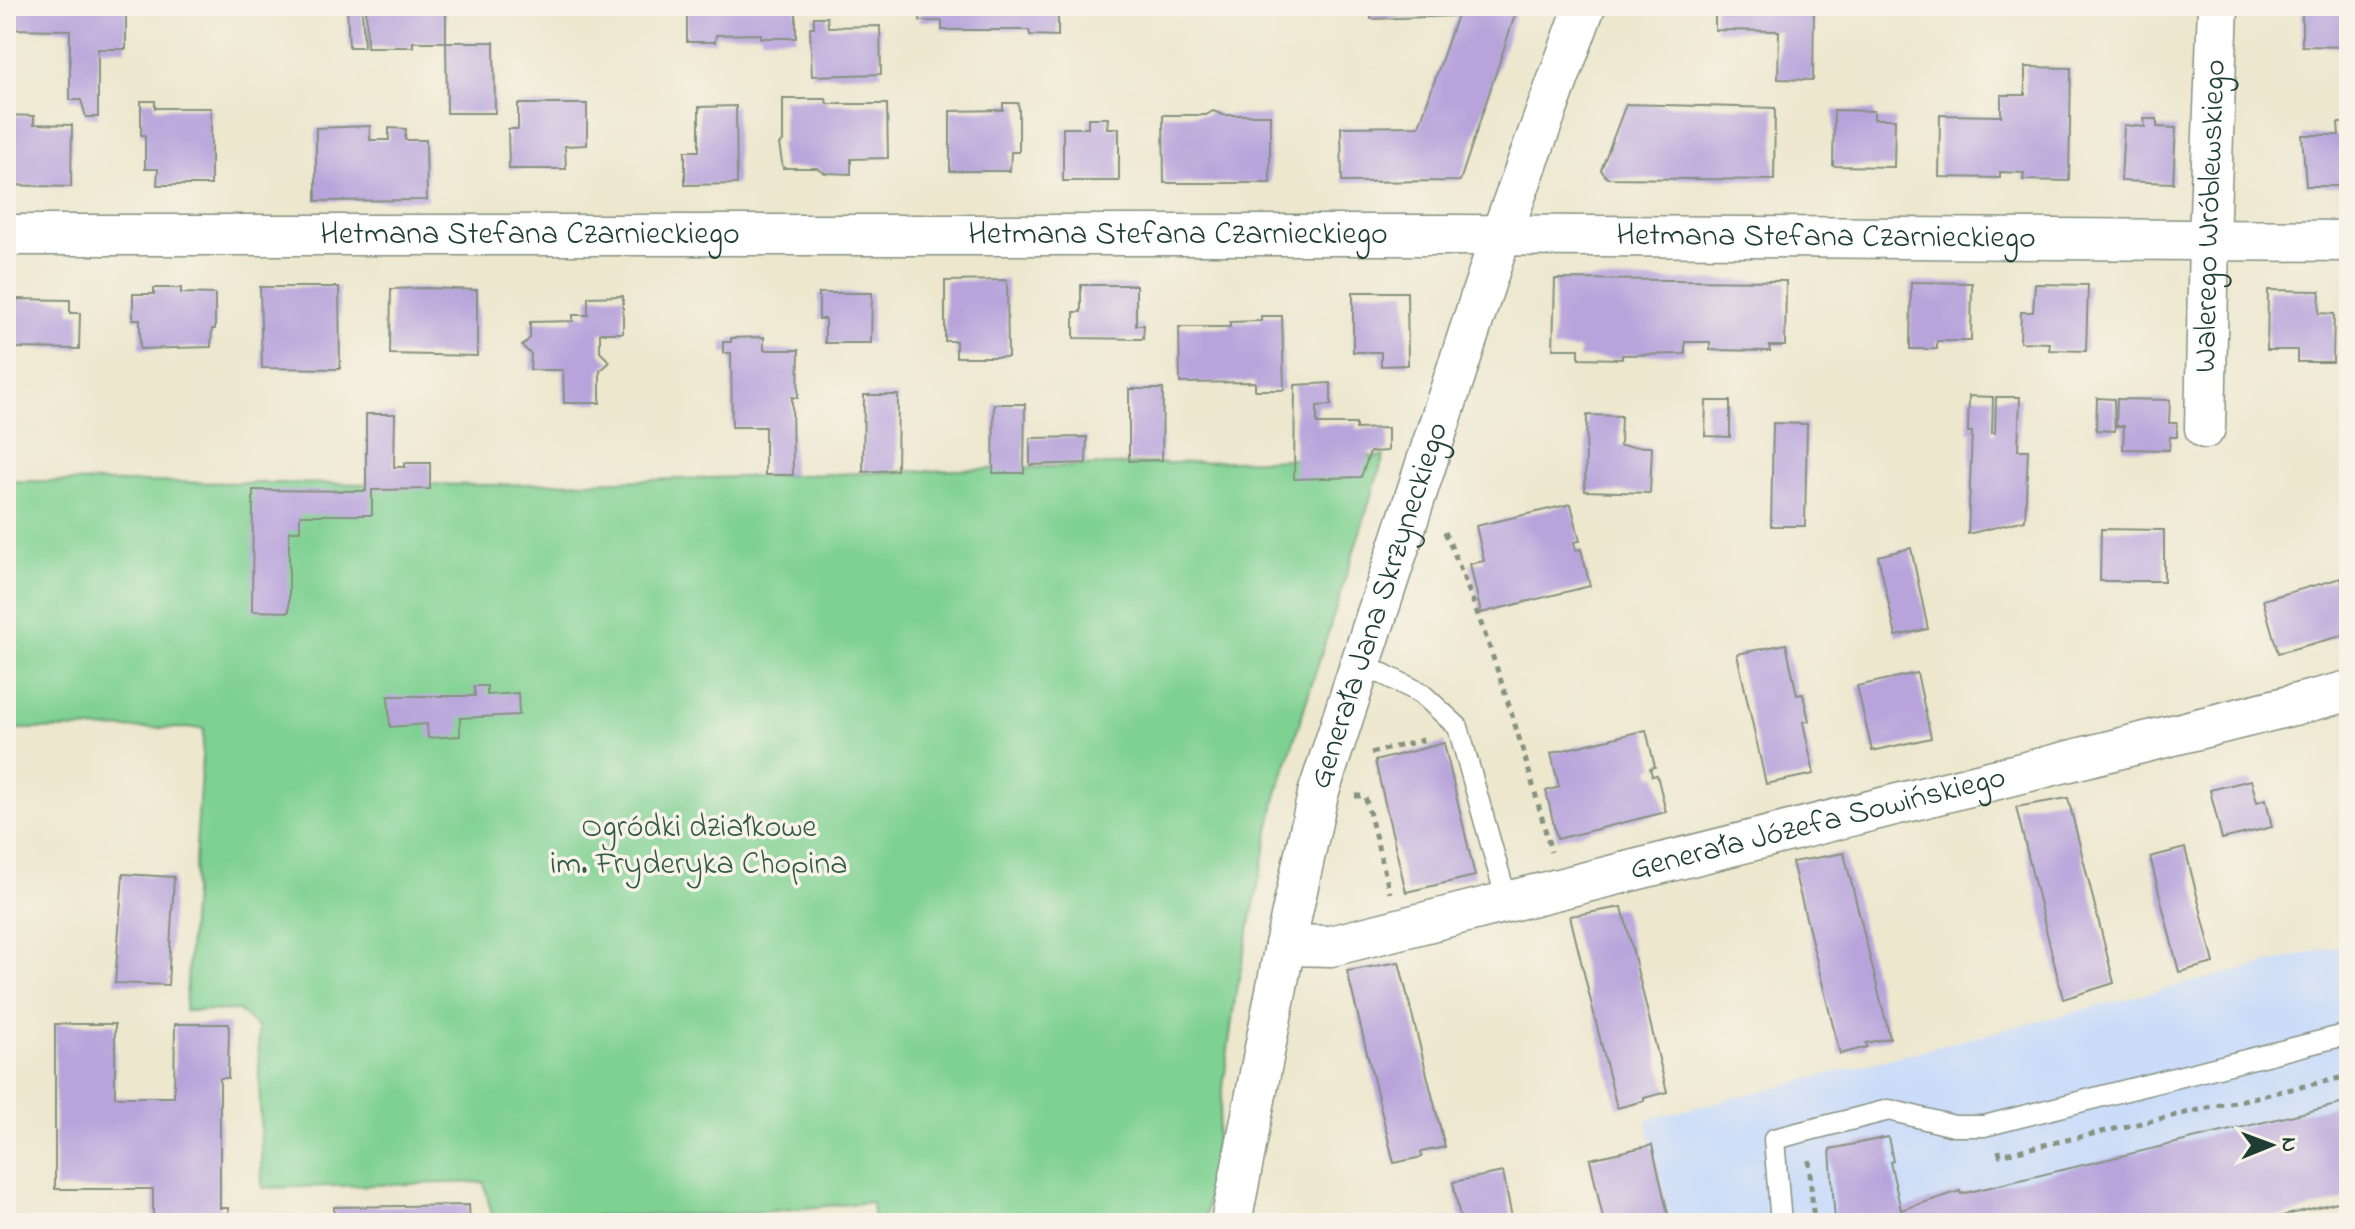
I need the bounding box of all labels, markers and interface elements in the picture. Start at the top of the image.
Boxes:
street label: Walerego Wróblewskiego [2183,58,2239,373]
street label: Hetmana Stefana Czarnieckiego [320,212,740,259]
street label: Hetmana Stefana Czarnieckiego [968,212,1388,259]
street label: Hetmana Stefana Czarnieckiego [1616,213,2036,262]
street label: Generała Jana Skrzyneckiego [1298,416,1462,795]
street label: Generała Józefa Sowińskiego [1625,754,2011,894]
park label: Ogródki działkowe im. Fryderyka Chopina [551,805,847,889]
north arrow [2231,1105,2311,1185]
text: N [2272,1137,2304,1152]

